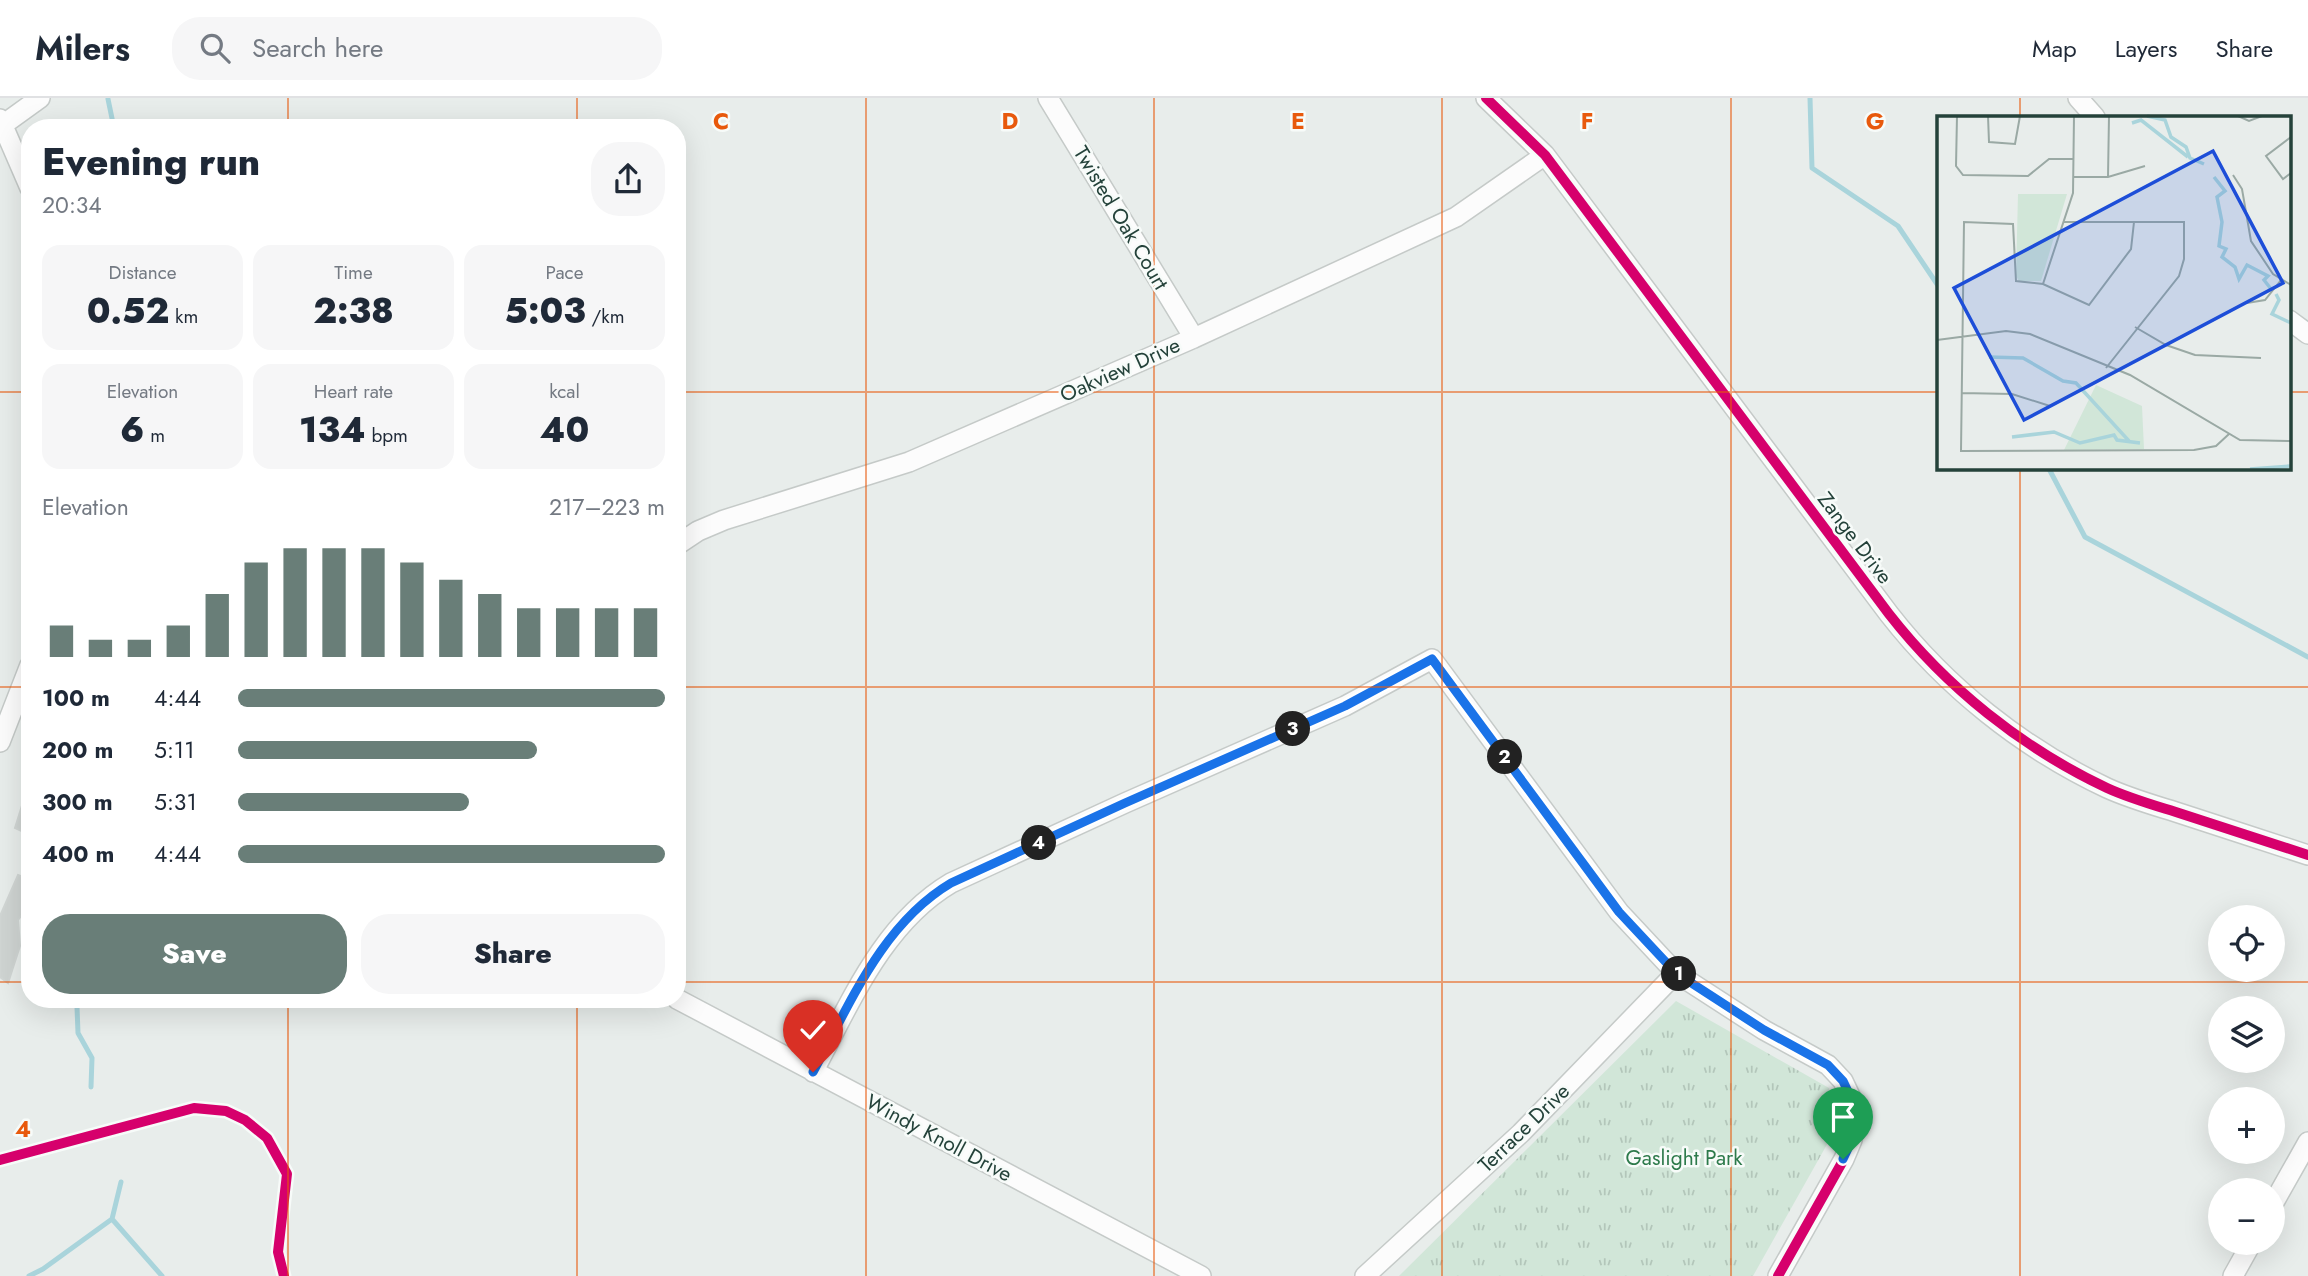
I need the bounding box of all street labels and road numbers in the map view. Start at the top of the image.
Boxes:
street label: Twisted Oak Court [1066,140,1176,296]
street label: Oakview Drive [1055,330,1185,410]
street label: Zange Drive [1810,486,1900,590]
street label: Terrace Drive [1472,1077,1577,1179]
street label: Windy Knoll Drive [861,1087,1018,1189]

